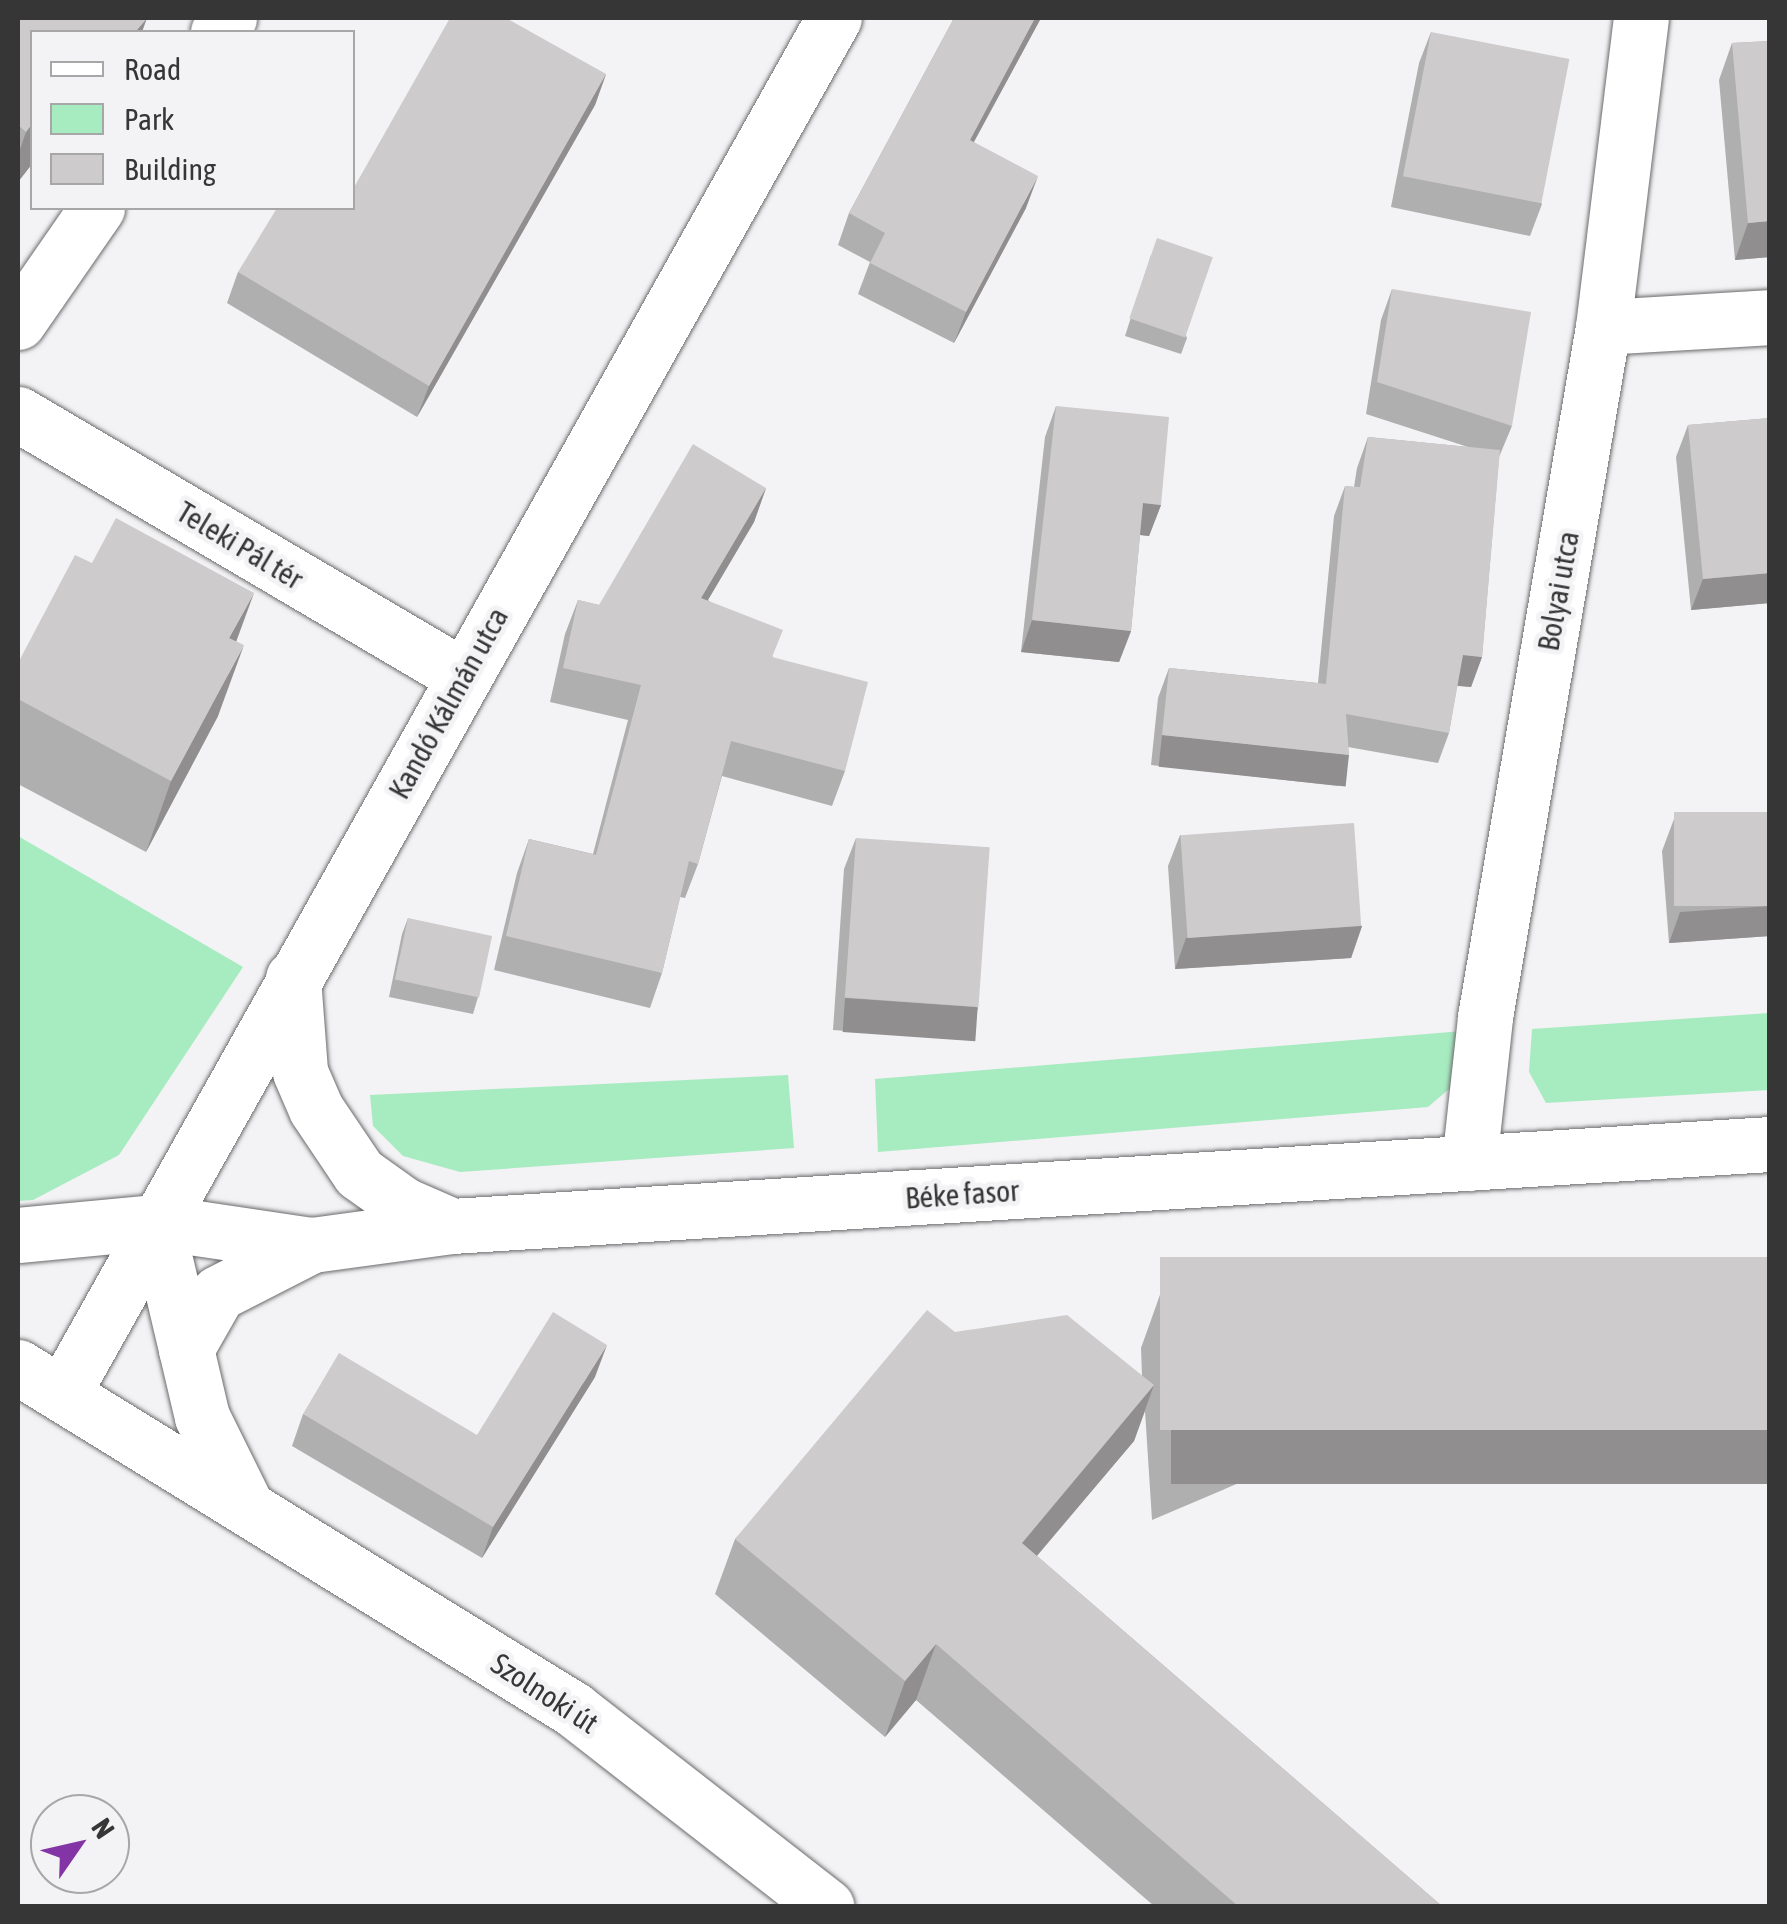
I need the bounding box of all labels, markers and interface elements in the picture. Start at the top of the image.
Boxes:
legend [30,30,355,210]
text: Road [124,52,181,86]
text: Park [124,102,174,136]
text: Building [124,152,216,186]
street label: Teleki Pál tér [171,493,309,597]
street label: Bolyai utca [1530,528,1586,654]
street label: Kandó Kálmán utca [381,601,515,805]
street label: Béke fasor [904,1172,1020,1216]
street label: Szolnoki út [485,1645,605,1741]
north arrow [30,1794,130,1894]
text: N [85,1813,121,1844]

